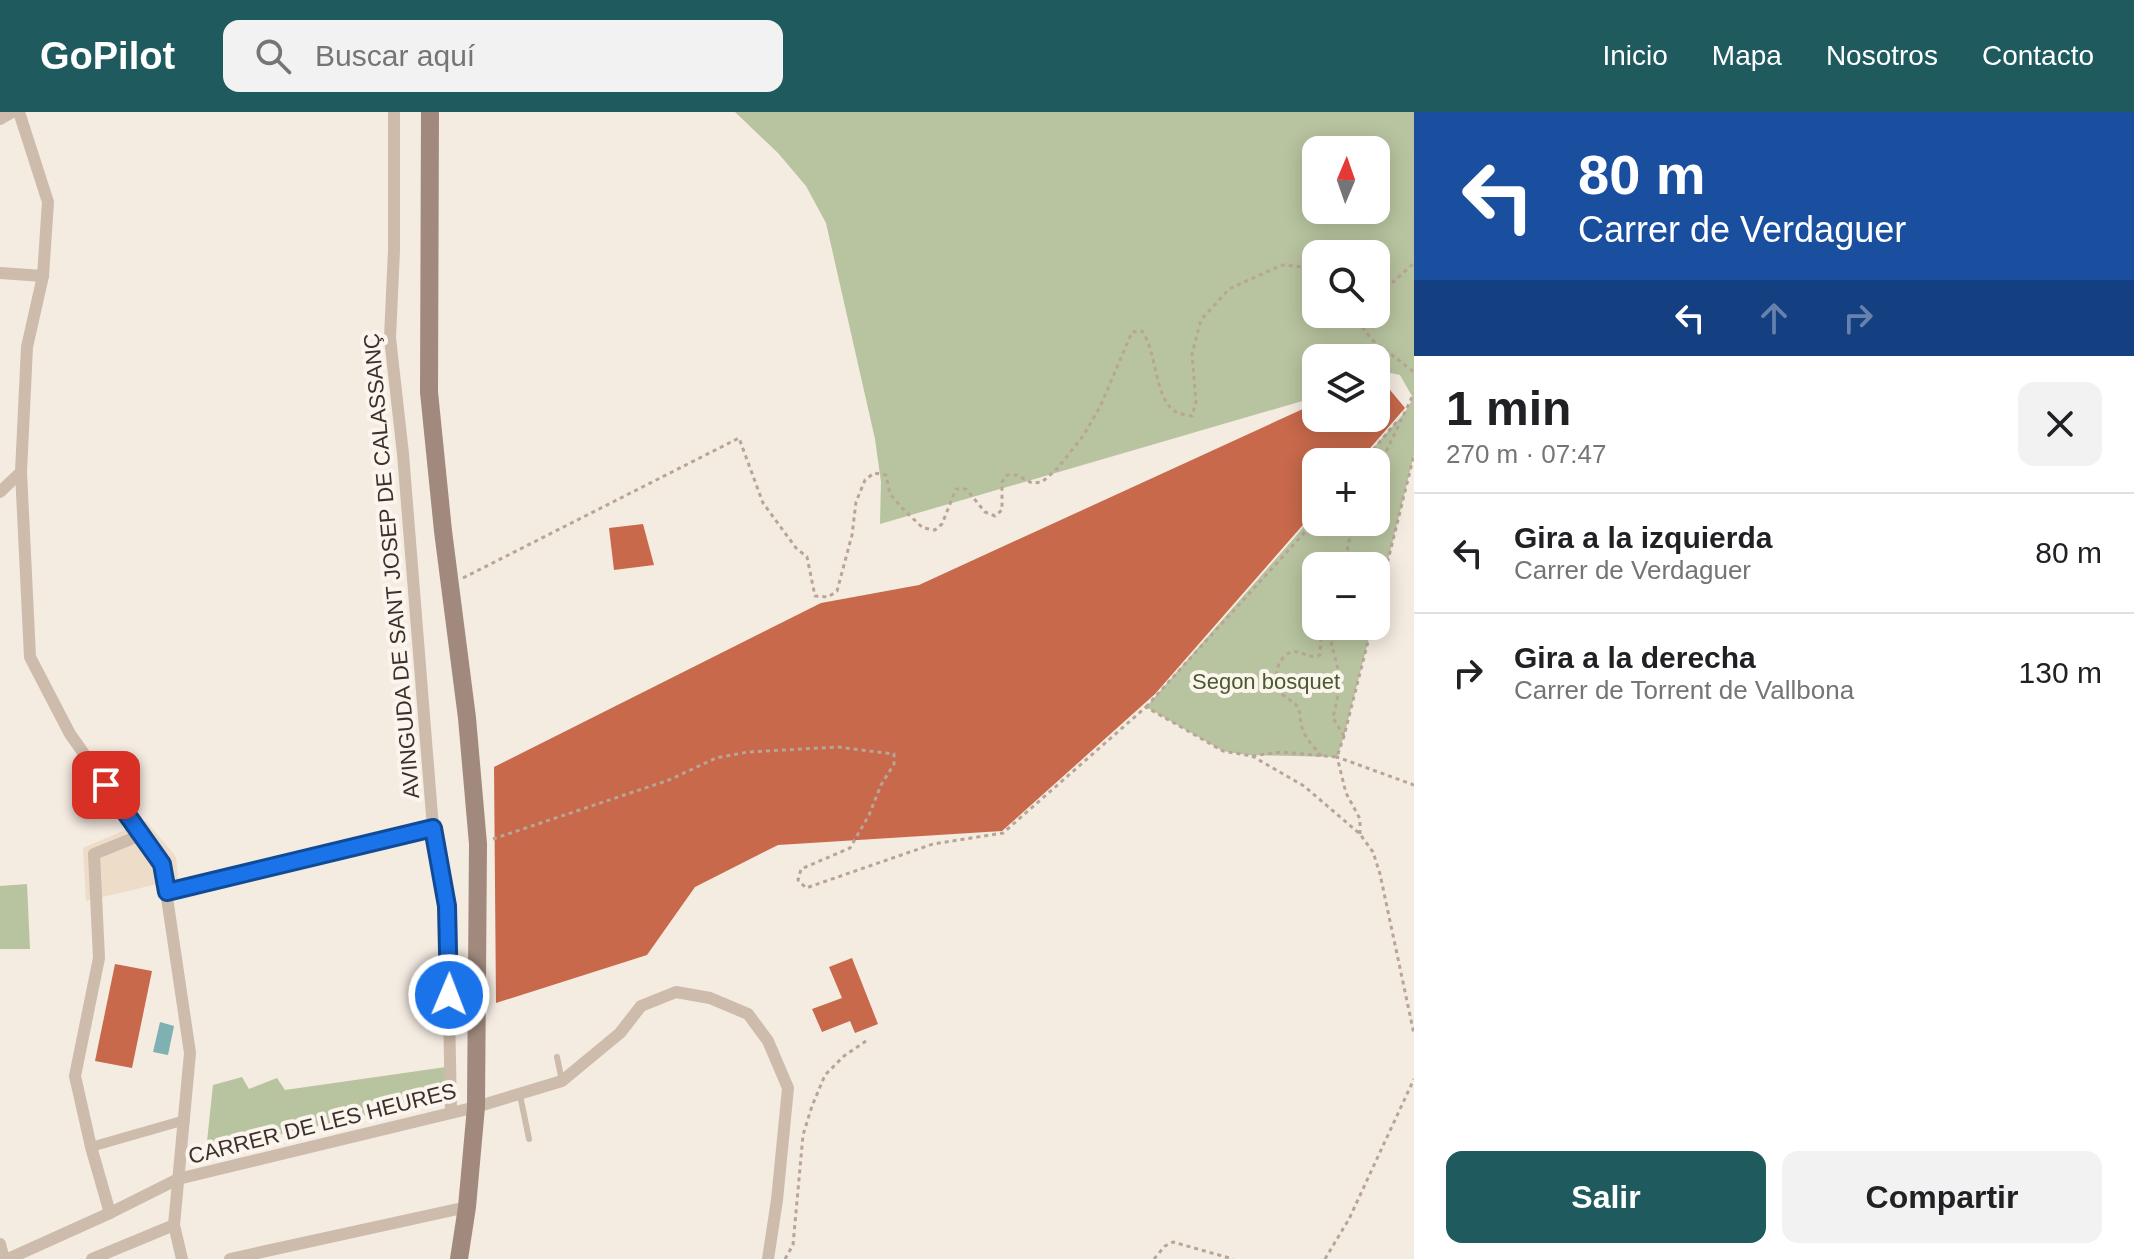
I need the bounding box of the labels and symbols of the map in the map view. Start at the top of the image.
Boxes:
north arrow [1302,136,1390,224]
street label: AVINGUDA DE SANT JOSEP DE CALASSANÇ [359,332,424,800]
park label: Segon bosquet [1192,669,1340,694]
pin [72,751,140,819]
position arrow [407,953,491,1037]
street label: CARRER DE LES HEURES [186,1078,459,1169]

